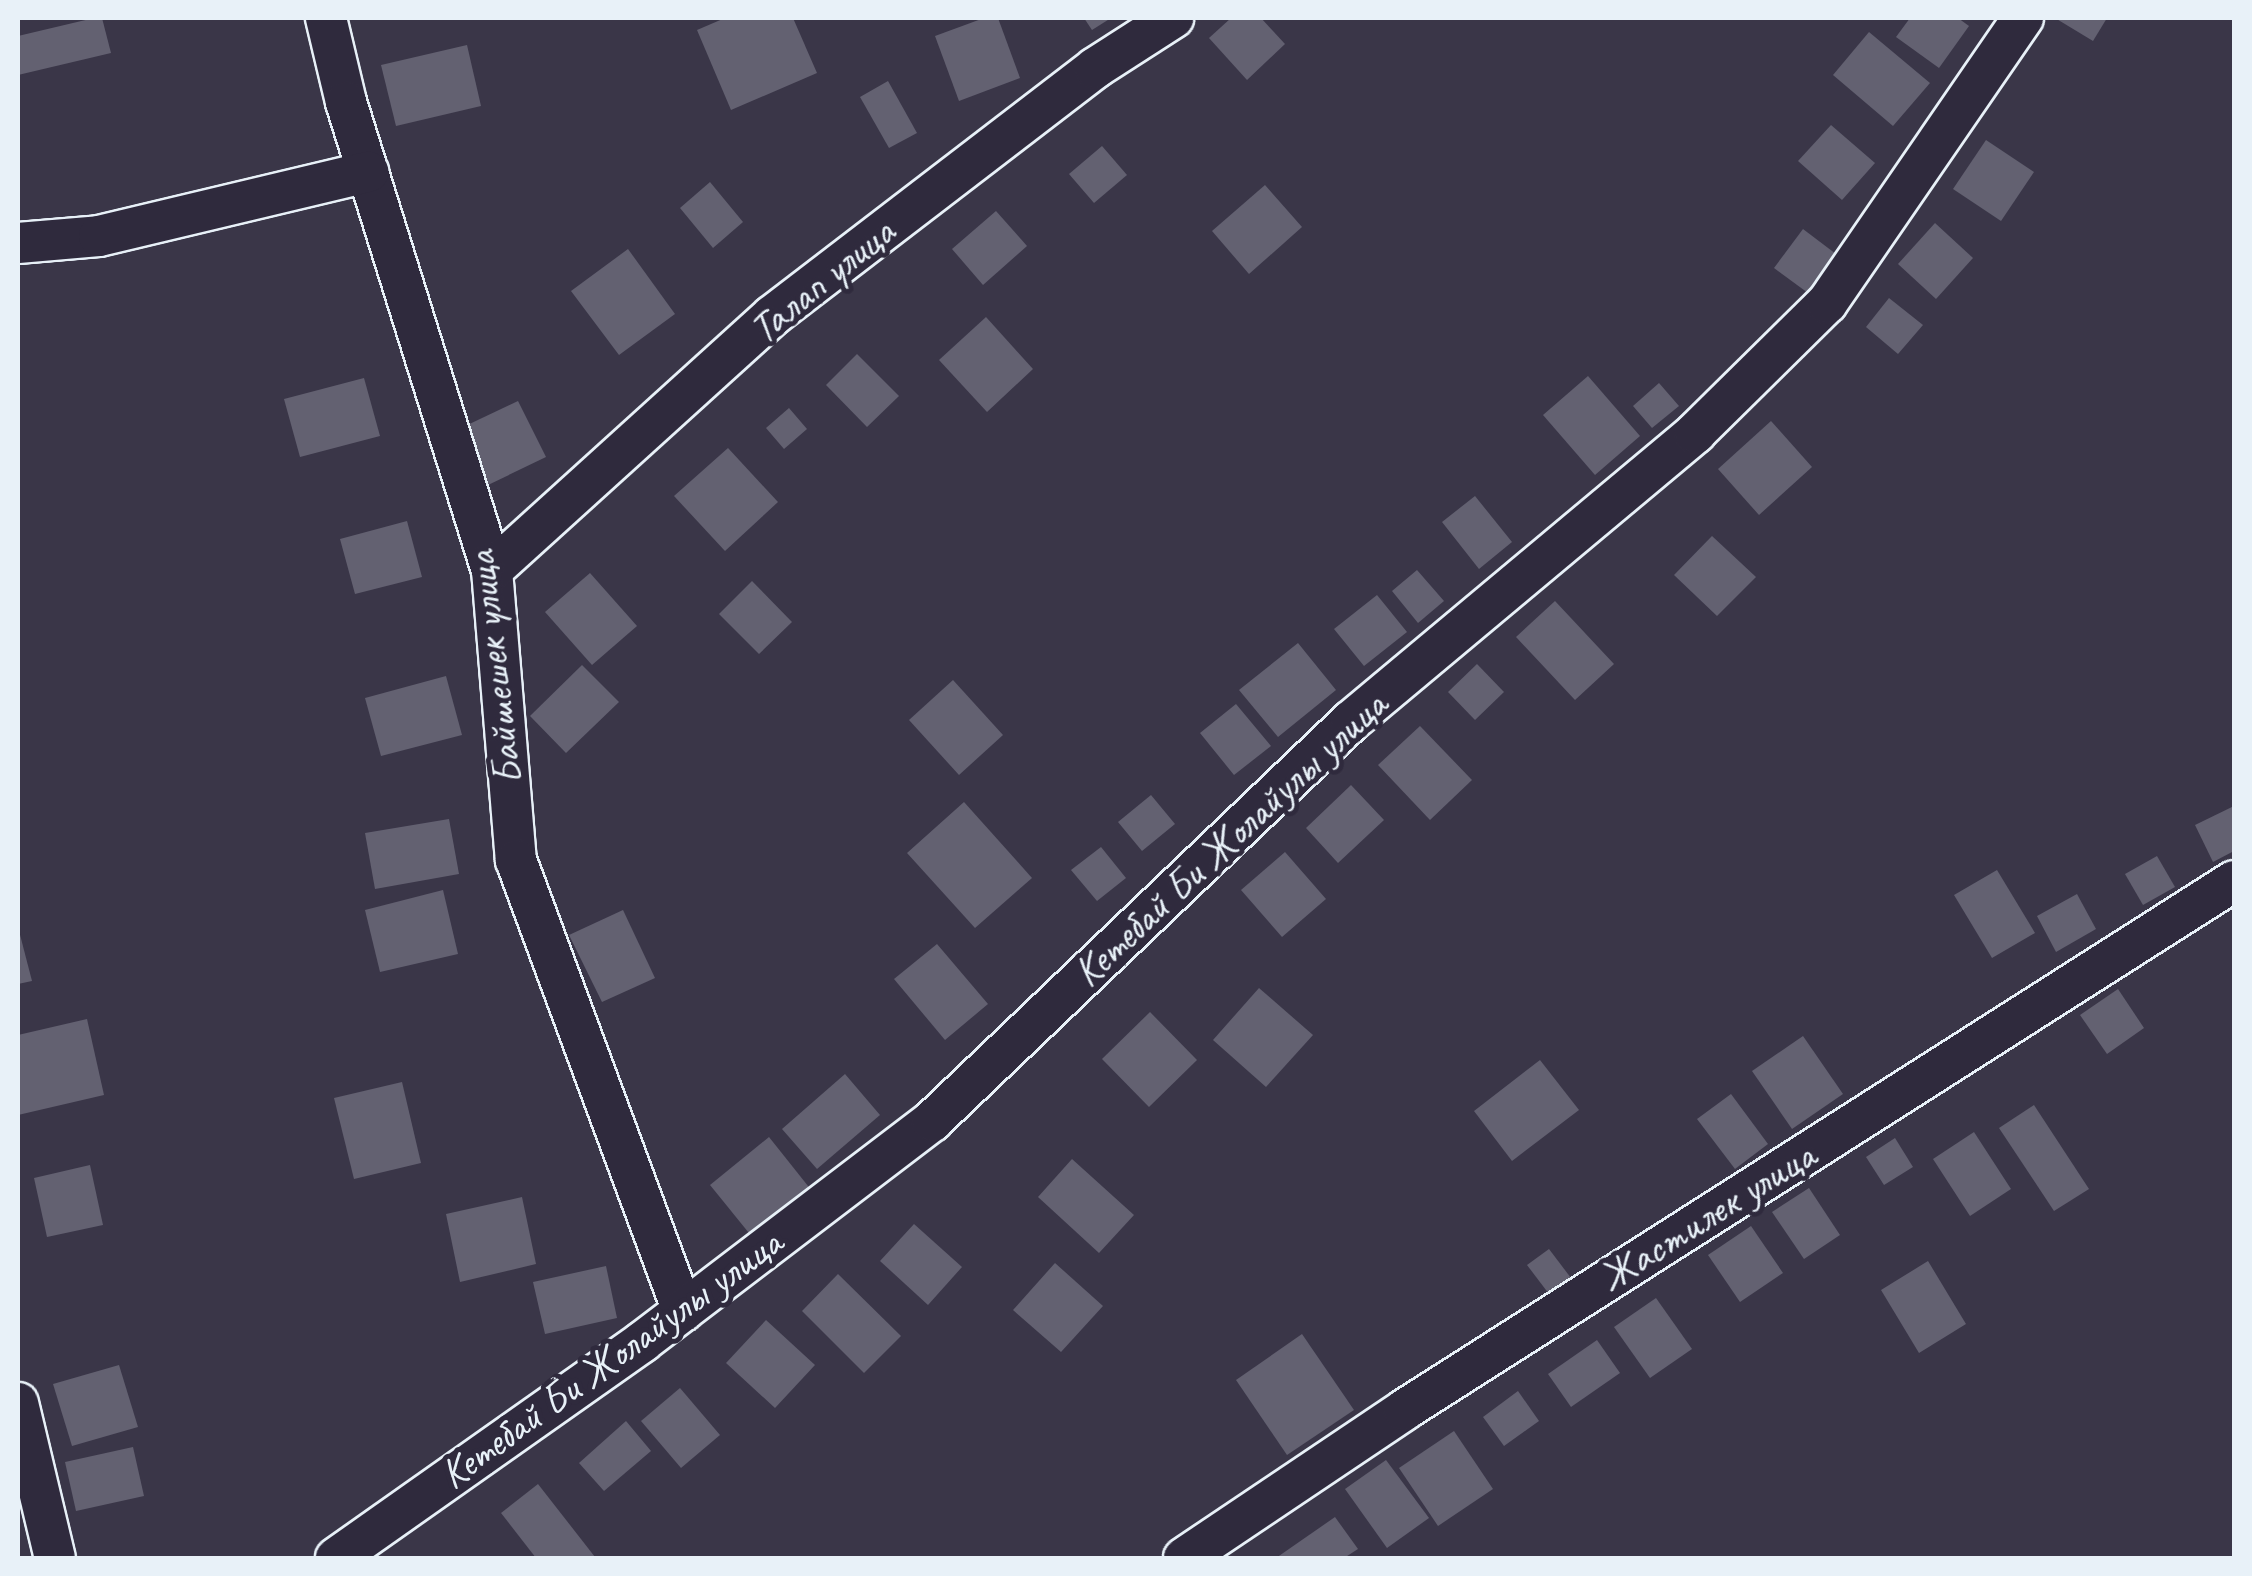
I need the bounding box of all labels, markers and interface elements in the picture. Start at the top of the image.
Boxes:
street label: Талап улица [738,206,906,356]
street label: Байшешек улица [455,547,535,789]
street label: Кетебай Би Жолайулы улица [1063,680,1397,998]
street label: Жастилек улица [1589,1130,1825,1304]
street label: Кетебай Би Жолайулы улица [430,1218,792,1500]

